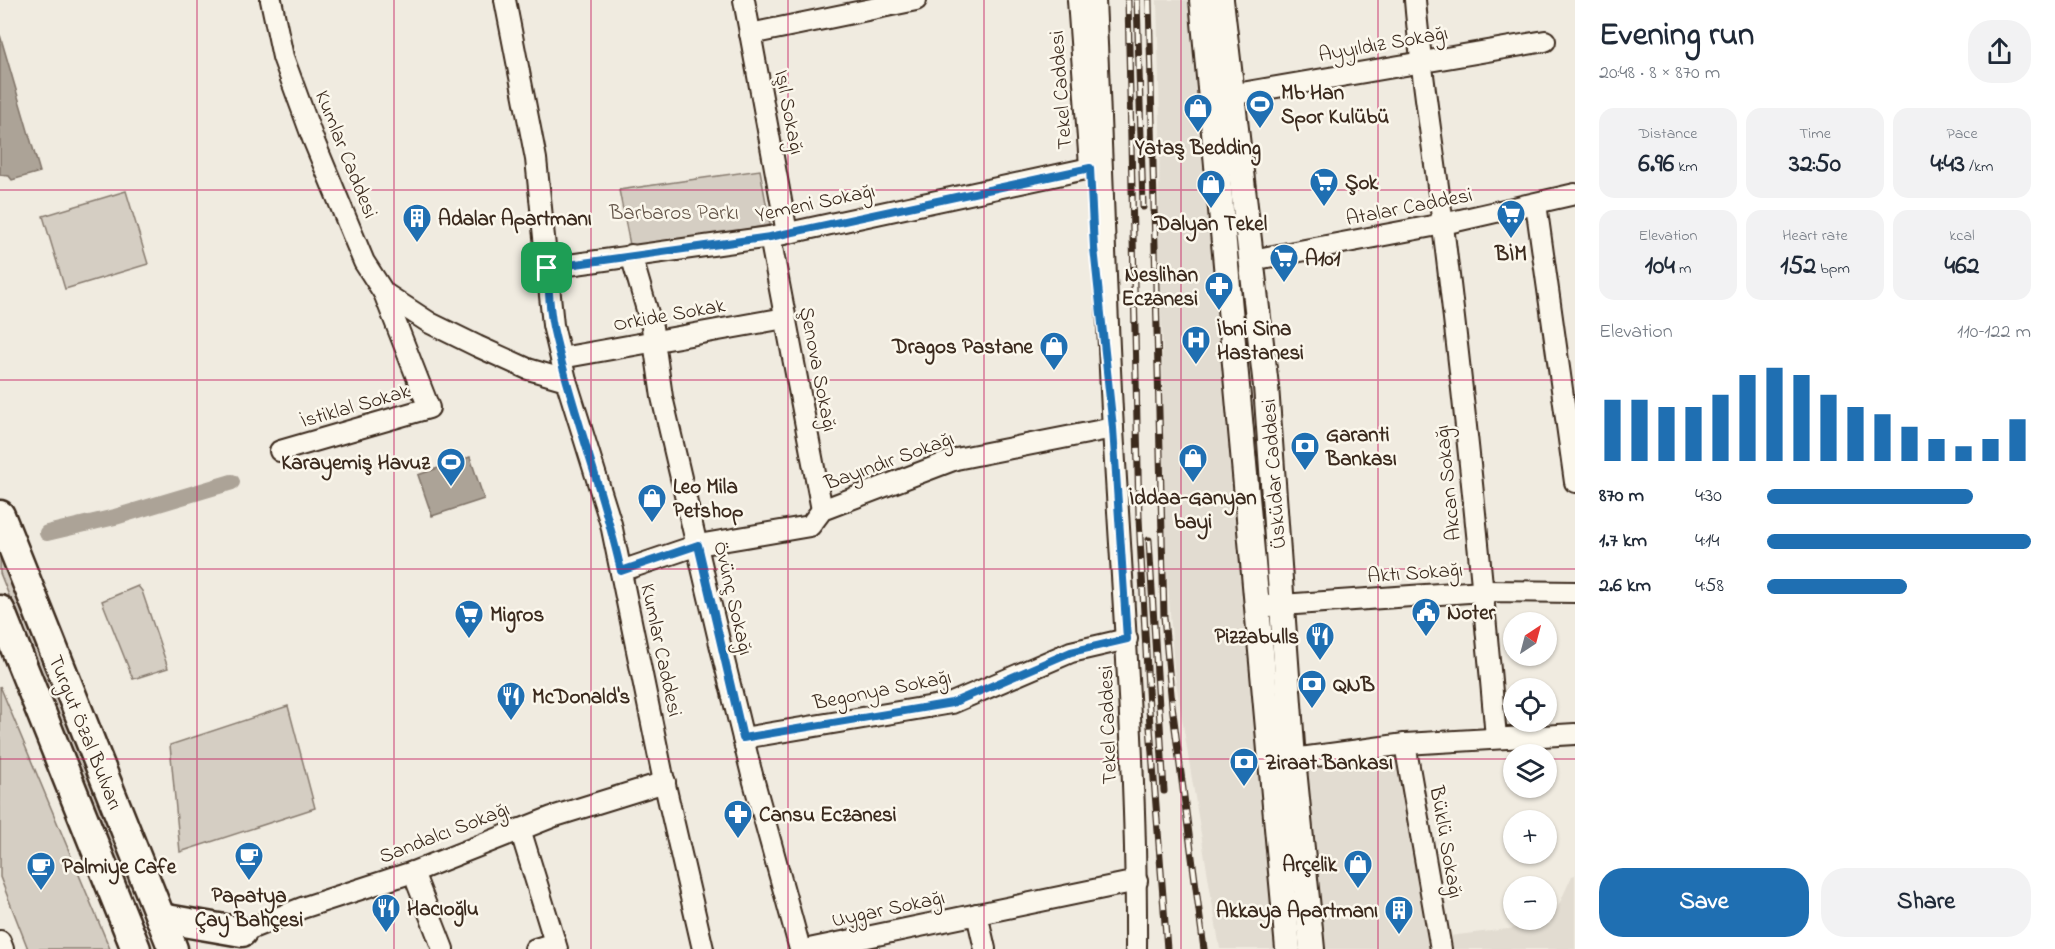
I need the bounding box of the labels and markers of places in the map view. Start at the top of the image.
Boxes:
place label: Mb Han Spor Kulübü [1281,79,1389,133]
sports icon: Mb Han Spor Kulübü [1244,88,1276,130]
shop icon: Yataş Bedding [1182,92,1214,134]
place label: Yataş Bedding [1134,134,1261,166]
supermarket icon: Şok [1308,166,1340,208]
shop icon: Dalyan Tekel [1195,168,1227,210]
place label: Şok [1345,169,1379,199]
supermarket icon: BİM [1495,198,1527,240]
building icon: Adalar Apartmanı [401,202,433,244]
place label: Adalar Apartmanı [438,205,592,235]
place label: Dalyan Tekel [1154,210,1268,242]
place label: BİM [1494,240,1527,270]
pin [521,242,572,293]
supermarket icon: A101 [1268,242,1300,284]
place label: A101 [1305,245,1341,275]
place label: Neslihan Eczanesi [1122,261,1198,315]
pharmacy icon: Neslihan Eczanesi [1203,270,1235,312]
place label: İbni Sina Hastanesi [1217,315,1304,369]
hospital icon: İbni Sina Hastanesi [1180,324,1212,366]
shop icon: Dragos Pastane [1038,330,1070,372]
place label: Dragos Pastane [891,333,1034,365]
place label: Garanti Bankası [1325,421,1397,475]
bank icon: Garanti Bankası [1289,430,1321,472]
shop icon: İddaa-Ganyan bayi [1177,442,1209,484]
sports icon: Karayemiş Havuz [435,446,467,488]
place label: Karayemiş Havuz [281,449,431,481]
place label: Leo Mila Petshop [673,473,743,527]
shop icon: Leo Mila Petshop [636,482,668,524]
place label: İddaa-Ganyan bayi [1129,484,1257,540]
public building icon: Noter [1410,596,1442,638]
supermarket icon: Migros [453,598,485,640]
place label: Noter [1447,599,1496,629]
place label: Migros [490,601,544,633]
restaurant icon: Pizzabulls [1304,620,1336,662]
place label: Pizzabulls [1215,623,1299,653]
bank icon: QNB [1296,668,1328,710]
place label: QNB [1333,671,1375,701]
restaurant icon: McDonald's [495,680,527,722]
place label: McDonald's [532,683,631,713]
bank icon: Ziraat Bankası [1228,746,1260,788]
place label: Ziraat Bankası [1265,749,1393,779]
pharmacy icon: Cansu Eczanesi [722,798,754,840]
place label: Cansu Eczanesi [759,801,897,831]
cafe icon: Papatya Çay Bahçesi [233,840,265,882]
shop icon: Arçelik [1342,848,1374,890]
cafe icon: Palmiye Cafe [25,850,57,892]
place label: Arçelik [1282,851,1338,881]
place label: Palmiye Cafe [62,853,177,885]
place label: Papatya Çay Bahçesi [195,882,303,938]
restaurant icon: Hacıoğlu [370,892,402,934]
building icon: Akkaya Apartmanı [1383,894,1415,936]
place label: Hacıoğlu [407,895,479,927]
place label: Akkaya Apartmanı [1216,897,1378,929]

